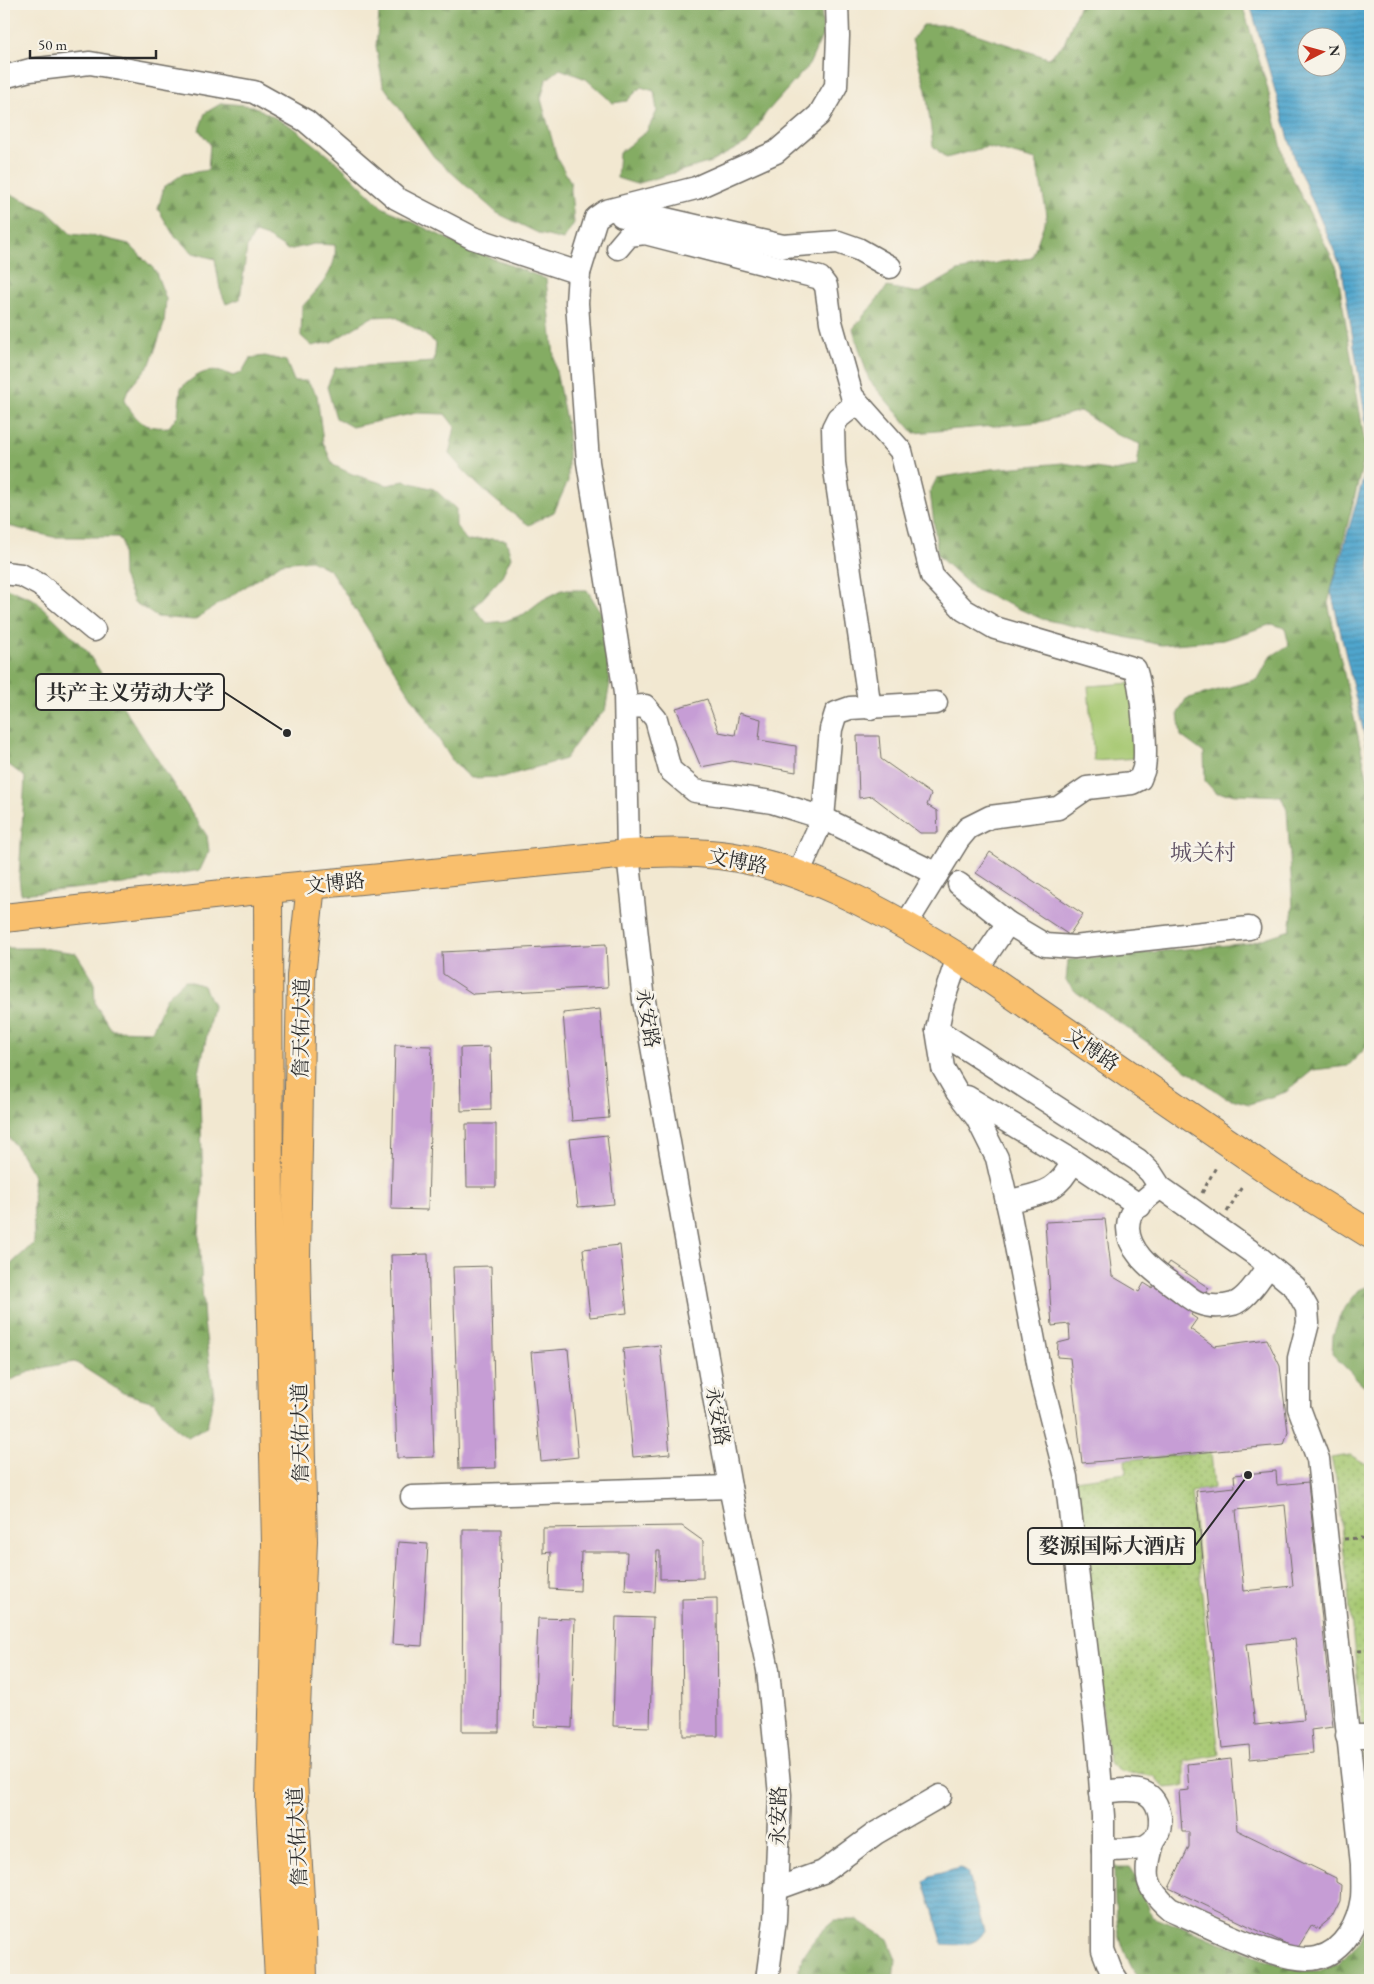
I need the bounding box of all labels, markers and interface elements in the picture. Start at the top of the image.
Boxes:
scale bar [30,28,156,60]
north arrow [1296,28,1346,78]
text: 50 m [38,35,67,54]
text: N [1325,44,1345,58]
callout: 共产主义劳动大学 [36,674,224,710]
text: 共产主义劳动大学 [46,679,214,706]
district label: 城关村 [1170,838,1236,867]
street label: 文博路 [706,843,770,879]
street label: 文博路 [304,867,366,899]
street label: 詹天佑大道 [287,978,315,1078]
street label: 永安路 [630,986,666,1050]
street label: 文博路 [1060,1021,1124,1077]
street label: 詹天佑大道 [286,1383,314,1483]
street label: 永安路 [700,1384,736,1448]
callout: 婺源国际大酒店 [1028,1528,1195,1564]
text: 婺源国际大酒店 [1039,1532,1186,1559]
street label: 詹天佑大道 [281,1786,313,1888]
street label: 永安路 [764,1786,792,1846]

